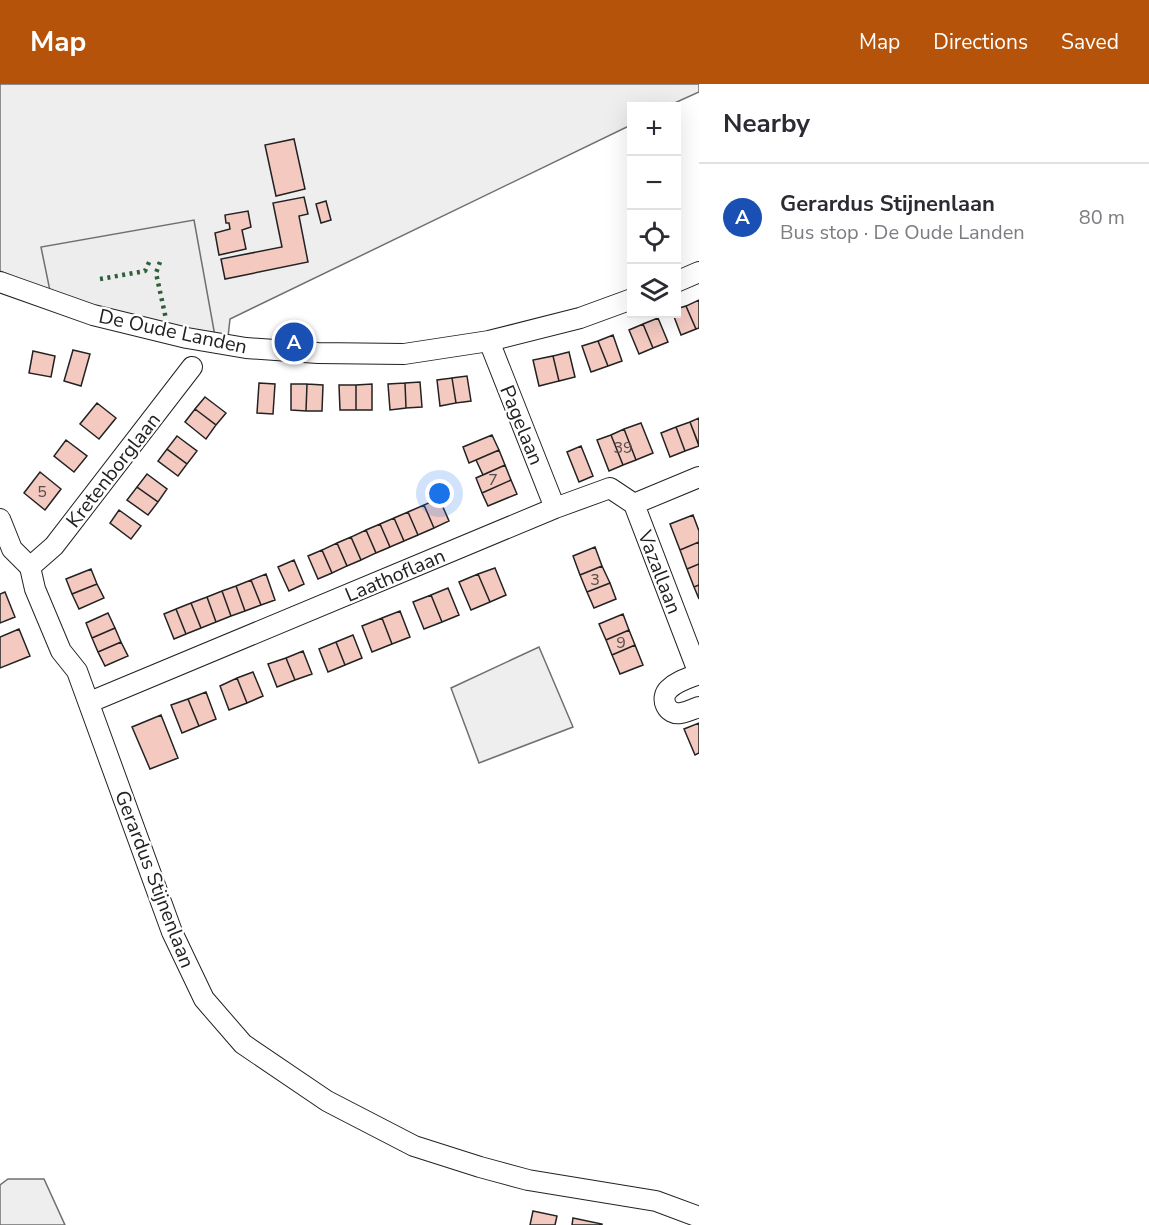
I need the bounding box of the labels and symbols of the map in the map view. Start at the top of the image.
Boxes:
street label: De Oude Landen [96,303,250,360]
pin: A [274,320,314,364]
street label: Pagelaan [493,381,550,469]
street label: Kretenborglaan [60,407,167,533]
house number: 39 [613,437,633,459]
house number: 7 [488,469,498,491]
your location [425,479,454,508]
house number: 5 [37,481,47,503]
street label: Vazallaan [631,526,688,618]
street label: Laathoflaan [341,542,450,609]
house number: 3 [590,569,600,591]
house number: 9 [616,632,626,654]
street label: Gerardus Stijnenlaan [108,787,201,972]

